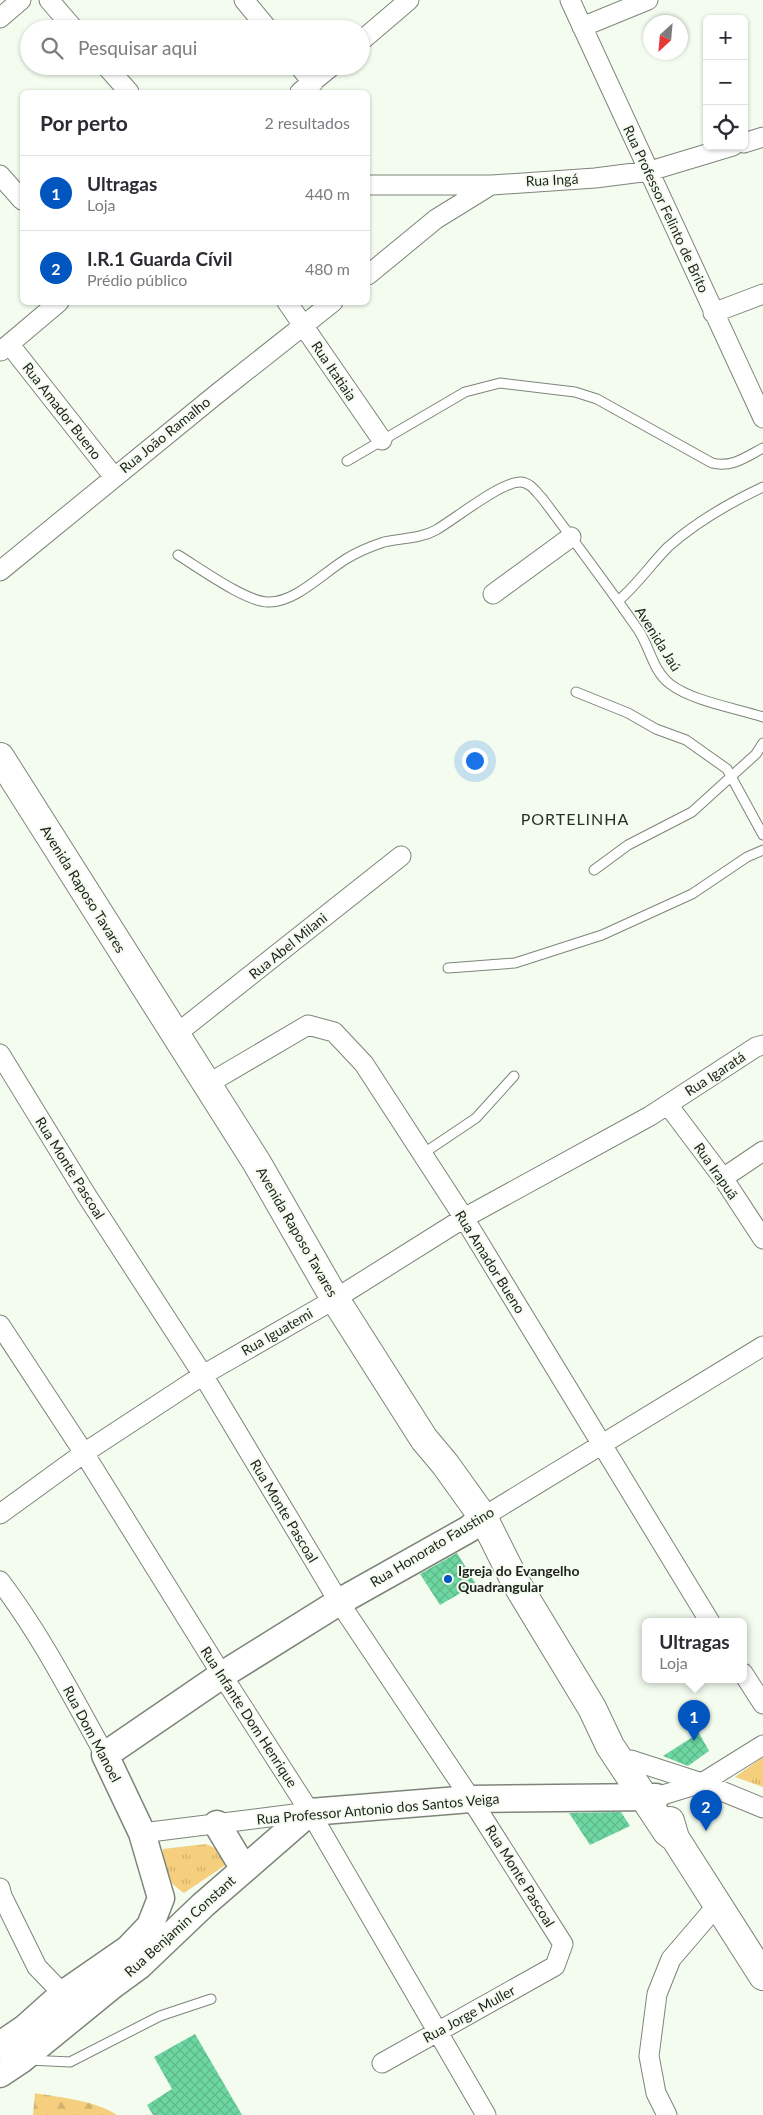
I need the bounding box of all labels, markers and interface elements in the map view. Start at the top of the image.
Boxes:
north arrow [643,15,688,60]
map controls [703,15,748,150]
button: + [703,15,748,60]
search box [20,20,370,75]
icon: search [38,34,66,62]
text: Pesquisar aqui [78,36,197,59]
button: − [703,60,748,105]
button: locate [703,105,748,150]
text: Por perto [40,110,128,135]
text: 2 resultados [264,113,350,132]
street label: Rua Professor Felinto de Brito [620,122,713,295]
street label: Rua Ingá [525,170,579,189]
text: Ultragas [87,172,157,195]
text: 1 [51,184,61,203]
text: 440 m [305,184,350,203]
text: Loja [87,195,116,214]
text: I.R.1 Guarda Cívil [87,247,232,270]
text: 2 [51,259,61,278]
text: 480 m [305,259,350,278]
text: Prédio público [87,270,187,289]
street label: Rua Itatiaia [308,338,361,404]
street label: Rua Amador Bueno [19,359,106,463]
street label: Rua João Ramalho [116,393,213,476]
street label: Avenida Jaú [632,603,685,674]
your location [462,748,488,774]
district label: PORTELINHA [521,809,629,828]
street label: Avenida Raposo Tavares [37,822,130,956]
street label: Rua Abel Milani [245,909,330,982]
street label: Rua Igaratá [681,1048,748,1099]
street label: Rua Monte Pascoal [32,1114,109,1222]
street label: Rua Irapuã [691,1139,742,1202]
street label: Avenida Raposo Tavares [253,1164,342,1300]
street label: Rua Amador Bueno [452,1207,529,1316]
street label: Rua Iguatemi [238,1304,316,1359]
street label: Rua Monte Pascoal [247,1456,322,1565]
street label: Rua Honorato Faustino [367,1503,497,1590]
place label: Igreja do Evangelho Quadrangular [458,1562,579,1595]
marker: Igreja do Evangelho Quadrangular [442,1573,454,1585]
popup [642,1618,747,1683]
text: Ultragas [659,1630,730,1653]
street label: Rua Infante Dom Henrique [197,1643,301,1790]
text: Loja [659,1653,688,1672]
street label: Rua Dom Manoel [60,1683,125,1785]
pin: 1 [678,1700,710,1741]
street label: Rua Professor Antonio dos Santos Veiga [256,1789,500,1828]
pin: 2 [690,1790,722,1831]
street label: Rua Monte Pascoal [482,1822,559,1930]
street label: Rua Benjamin Constant [121,1871,239,1980]
street label: Rua Jorge Muller [420,1981,518,2046]

